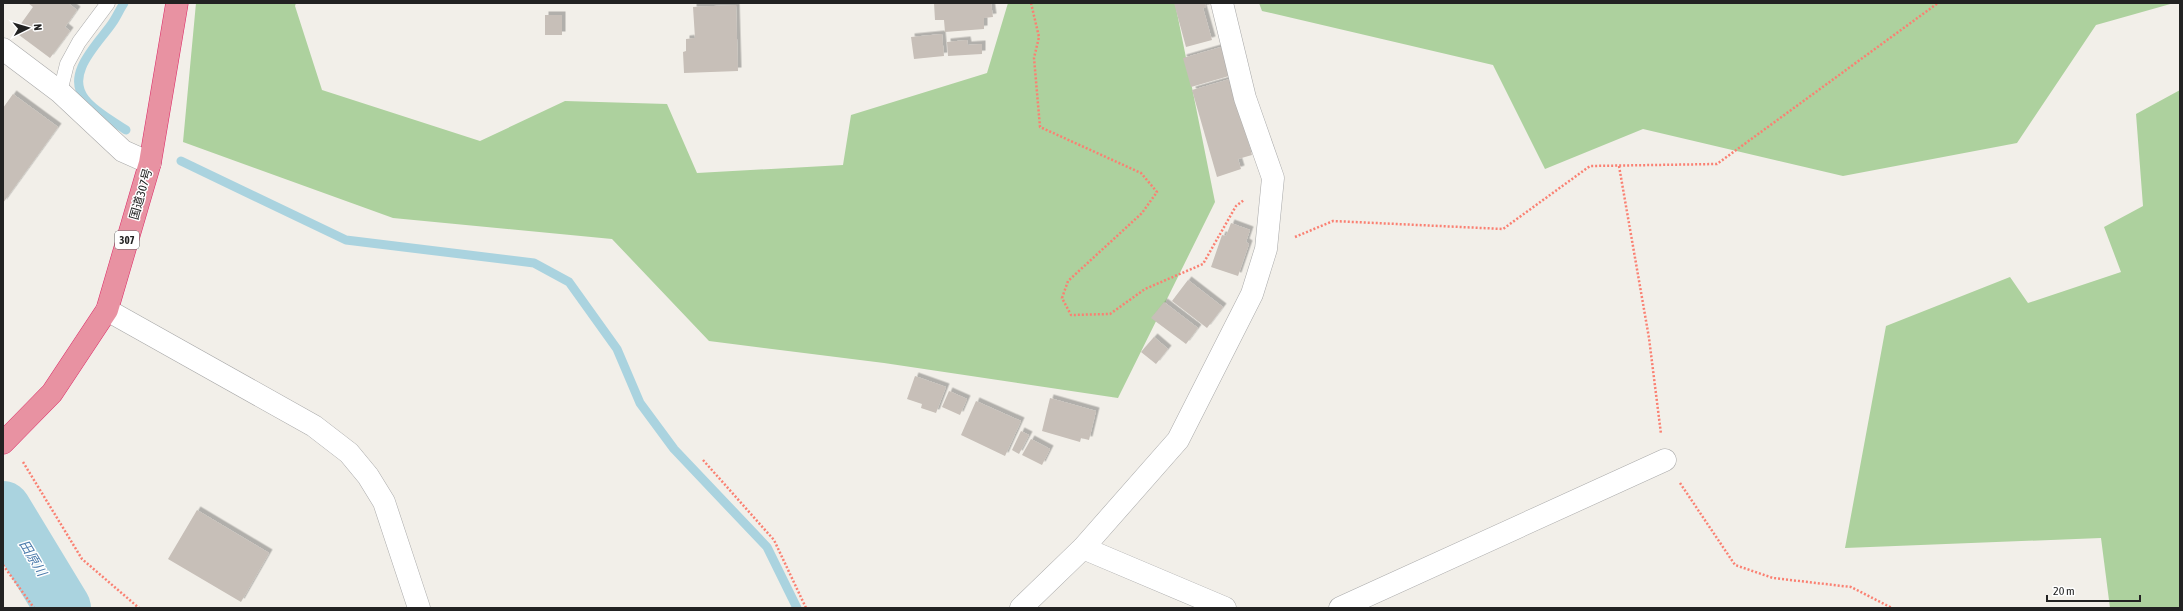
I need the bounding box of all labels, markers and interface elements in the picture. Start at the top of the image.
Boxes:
north arrow [8,8,48,48]
text: N [32,23,44,31]
street label: 国道307号 [127,167,155,221]
road number: 307 [115,231,139,249]
water label: 田原川 [17,537,50,580]
scale bar [2047,577,2140,603]
text: 20 m [2053,584,2075,598]

